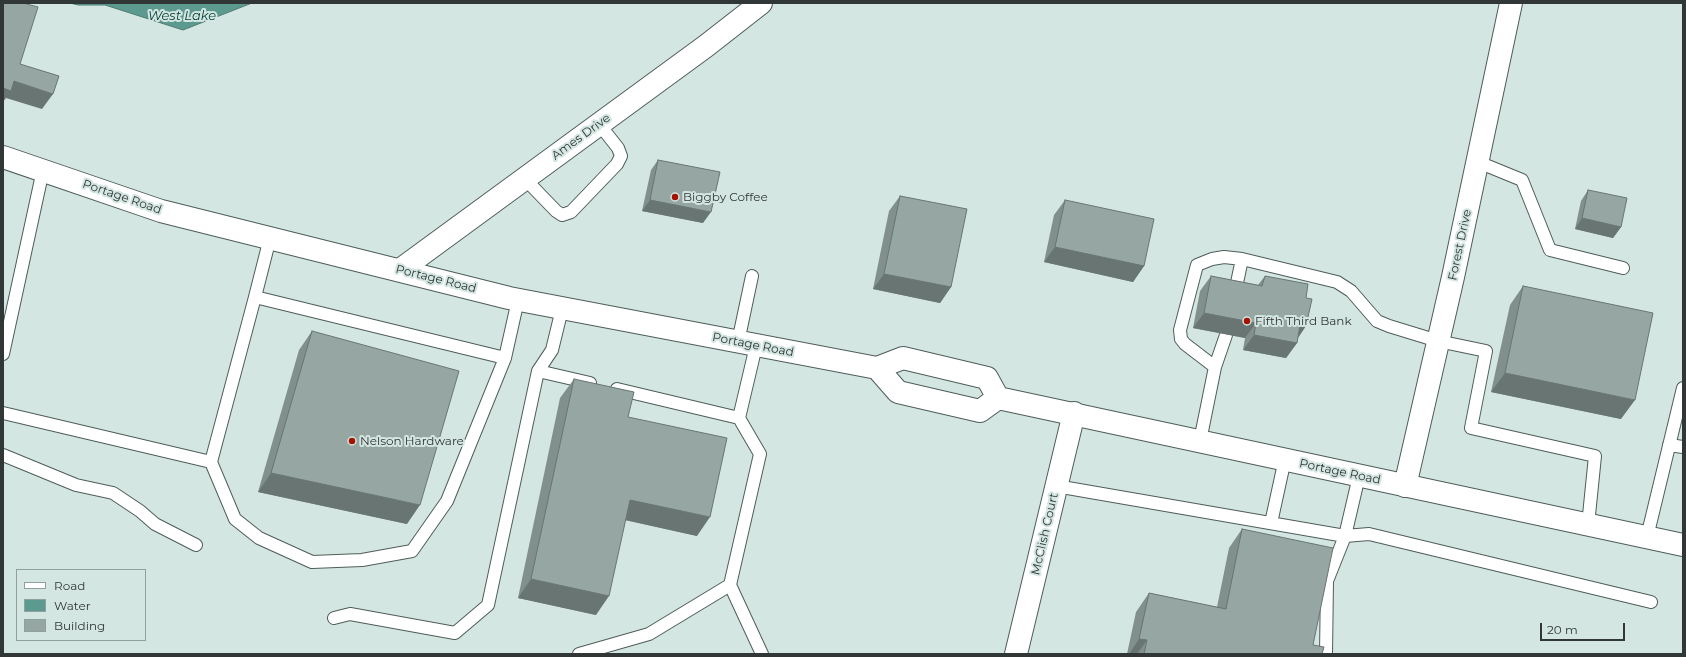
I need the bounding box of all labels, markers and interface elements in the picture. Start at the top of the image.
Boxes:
water label: West Lake [148,8,216,24]
street label: Ames Drive [549,111,613,163]
street label: Portage Road [81,177,163,217]
place label: Biggby Coffee [683,190,768,204]
marker: Biggby Coffee [670,192,680,202]
street label: Forest Drive [1445,208,1475,282]
street label: Portage Road [394,262,478,296]
place label: Fifth Third Bank [1255,314,1352,328]
marker: Fifth Third Bank [1242,316,1252,326]
street label: Portage Road [711,330,795,360]
place label: Nelson Hardware [360,434,464,448]
marker: Nelson Hardware [347,436,357,446]
street label: Portage Road [1298,456,1382,488]
street label: McClish Court [1029,491,1061,577]
legend [16,569,146,641]
text: Road [54,578,85,593]
text: Water [54,598,90,613]
scale bar [1542,615,1627,641]
text: Building [54,618,105,633]
text: 20 m [1547,622,1578,637]

